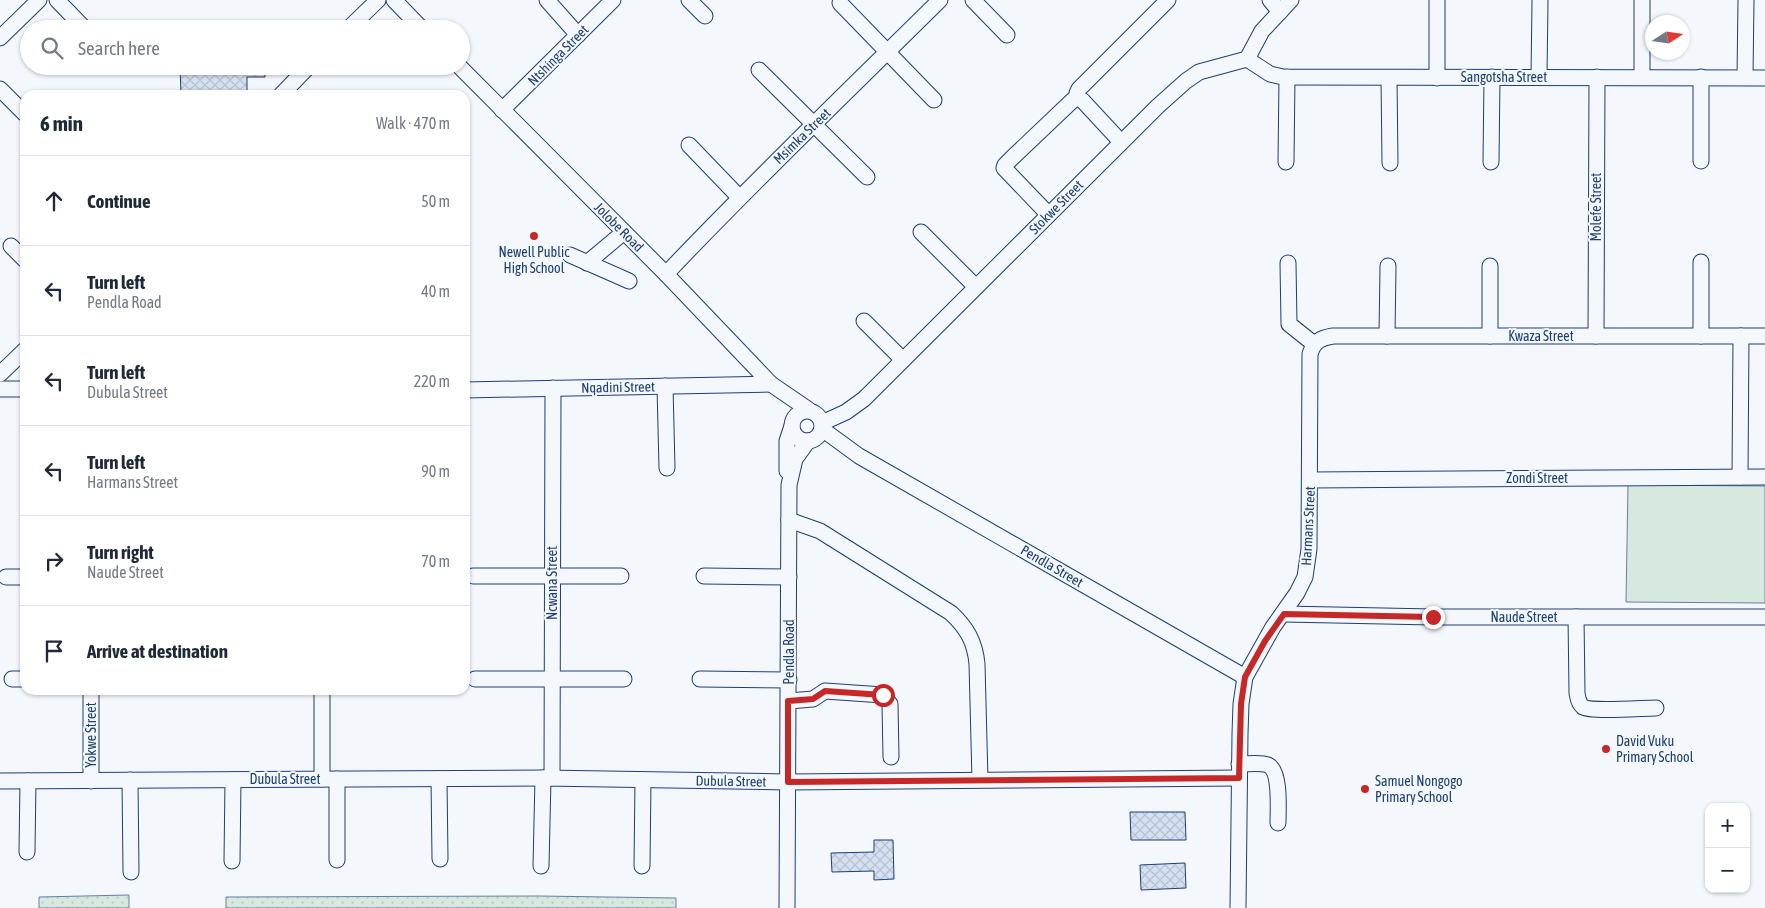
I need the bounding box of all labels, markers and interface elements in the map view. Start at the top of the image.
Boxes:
north arrow [1645,15,1690,60]
search box [20,20,470,75]
street label: Ntshinga Street [524,21,592,89]
icon: search [38,34,66,62]
text: Search here [78,37,160,59]
street label: Sangotsha Street [1461,69,1547,85]
street label: Msimka Street [770,105,834,167]
text: 6 min [40,111,83,135]
text: Walk · 470 m [376,114,450,132]
street label: Molefe Street [1588,173,1604,241]
street label: Stokwe Street [1026,177,1086,237]
icon: ahead [40,187,68,215]
text: Continue [87,190,151,212]
text: 50 m [421,192,450,210]
street label: Jolobe Road [591,199,647,255]
marker: Newell Public High School [528,230,540,242]
place label: Newell Public High School [499,244,570,276]
text: Turn left [87,271,145,293]
icon: left [40,277,68,305]
text: 40 m [421,282,450,300]
text: Pendla Road [87,293,162,311]
street label: Kwaza Street [1508,328,1574,344]
text: Turn left [87,361,145,383]
icon: left [40,367,68,395]
text: 220 m [414,372,450,390]
street label: Nqadini Street [581,378,655,396]
text: Dubula Street [87,383,168,401]
text: Turn left [87,451,145,473]
icon: left [40,457,68,485]
text: 90 m [421,462,450,480]
street label: Zondi Street [1506,470,1568,486]
text: Harmans Street [87,473,178,491]
street label: Harmans Street [1298,486,1318,566]
text: Turn right [87,541,154,563]
street label: Pendla Street [1018,542,1086,590]
street label: Ncwana Street [544,546,560,620]
icon: right [40,547,68,575]
text: 70 m [421,552,450,570]
text: Naude Street [87,563,164,581]
route end [1422,606,1445,629]
street label: Naude Street [1490,609,1558,625]
street label: Pendla Road [781,619,797,685]
icon: arrive [40,637,68,665]
text: Arrive at destination [87,640,228,662]
route start [872,684,895,707]
street label: Yokwe Street [83,702,99,768]
place label: David Vuku Primary School [1616,733,1694,765]
marker: David Vuku Primary School [1600,743,1612,755]
street label: Dubula Street [250,771,320,787]
street label: Dubula Street [695,772,767,790]
place label: Samuel Nongogo Primary School [1375,773,1463,805]
marker: Samuel Nongogo Primary School [1359,783,1371,795]
map controls [1705,803,1750,893]
button: + [1705,803,1750,848]
button: − [1705,848,1750,893]

